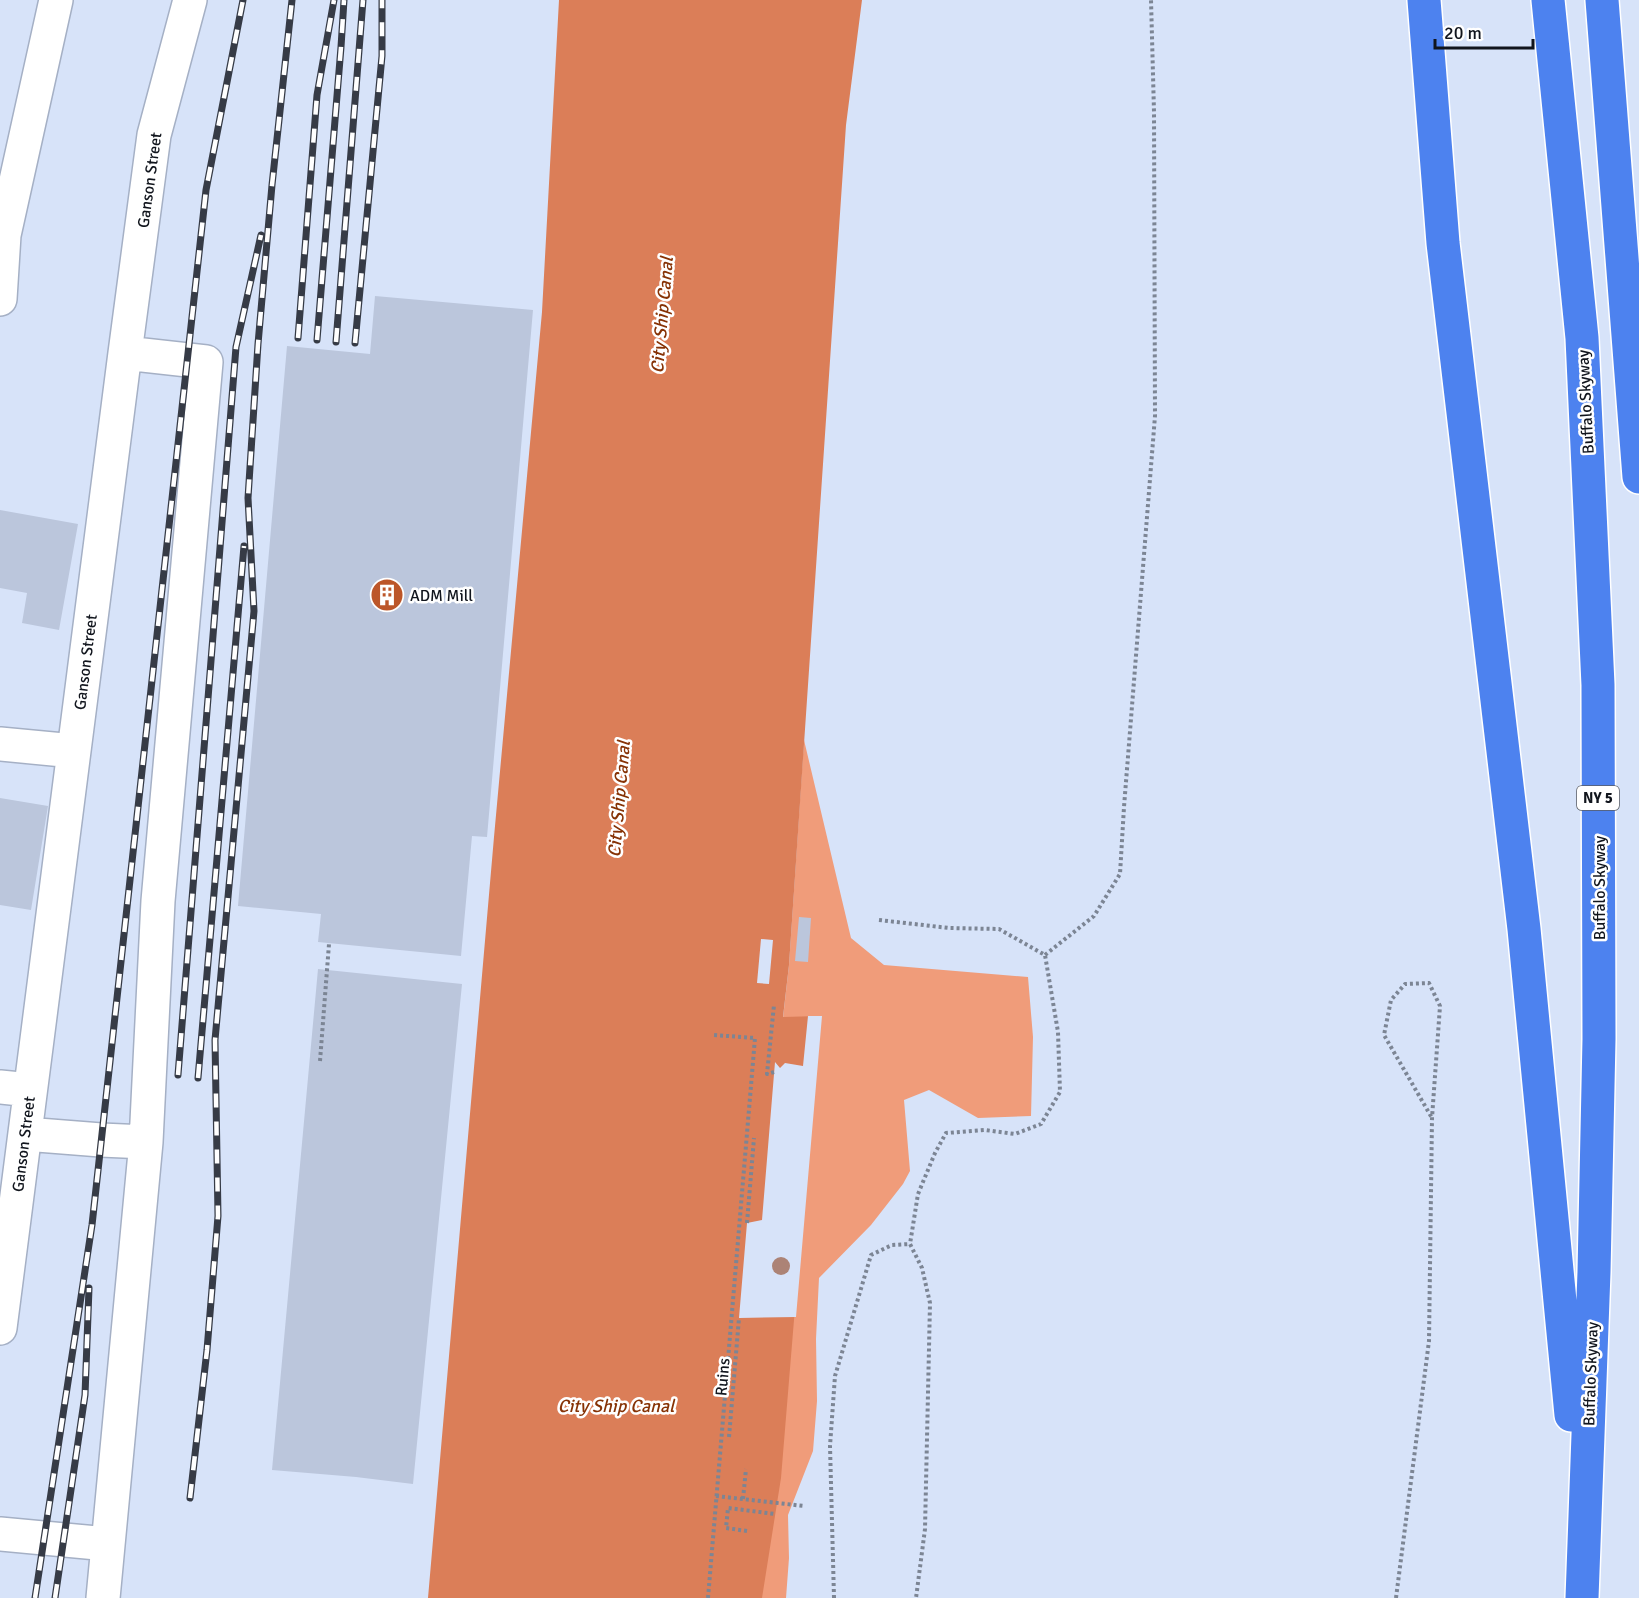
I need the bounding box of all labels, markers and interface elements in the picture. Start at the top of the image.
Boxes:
scale bar [1435,12,1532,50]
text: 20 m [1444,22,1482,44]
street label: Ganson Street [133,131,167,229]
water label: City Ship Canal [646,254,678,374]
street label: Buffalo Skyway [1573,349,1599,455]
building icon: ADM Mill [369,577,405,613]
place label: ADM Mill [410,586,473,606]
street label: Ganson Street [70,613,102,711]
water label: City Ship Canal [603,738,635,858]
road number: NY 5 [1577,786,1619,810]
street label: Buffalo Skyway [1590,835,1610,940]
street label: Ganson Street [8,1095,40,1193]
street label: Buffalo Skyway [1579,1321,1603,1427]
street label: Ruins [711,1357,735,1397]
water label: City Ship Canal [558,1395,676,1417]

